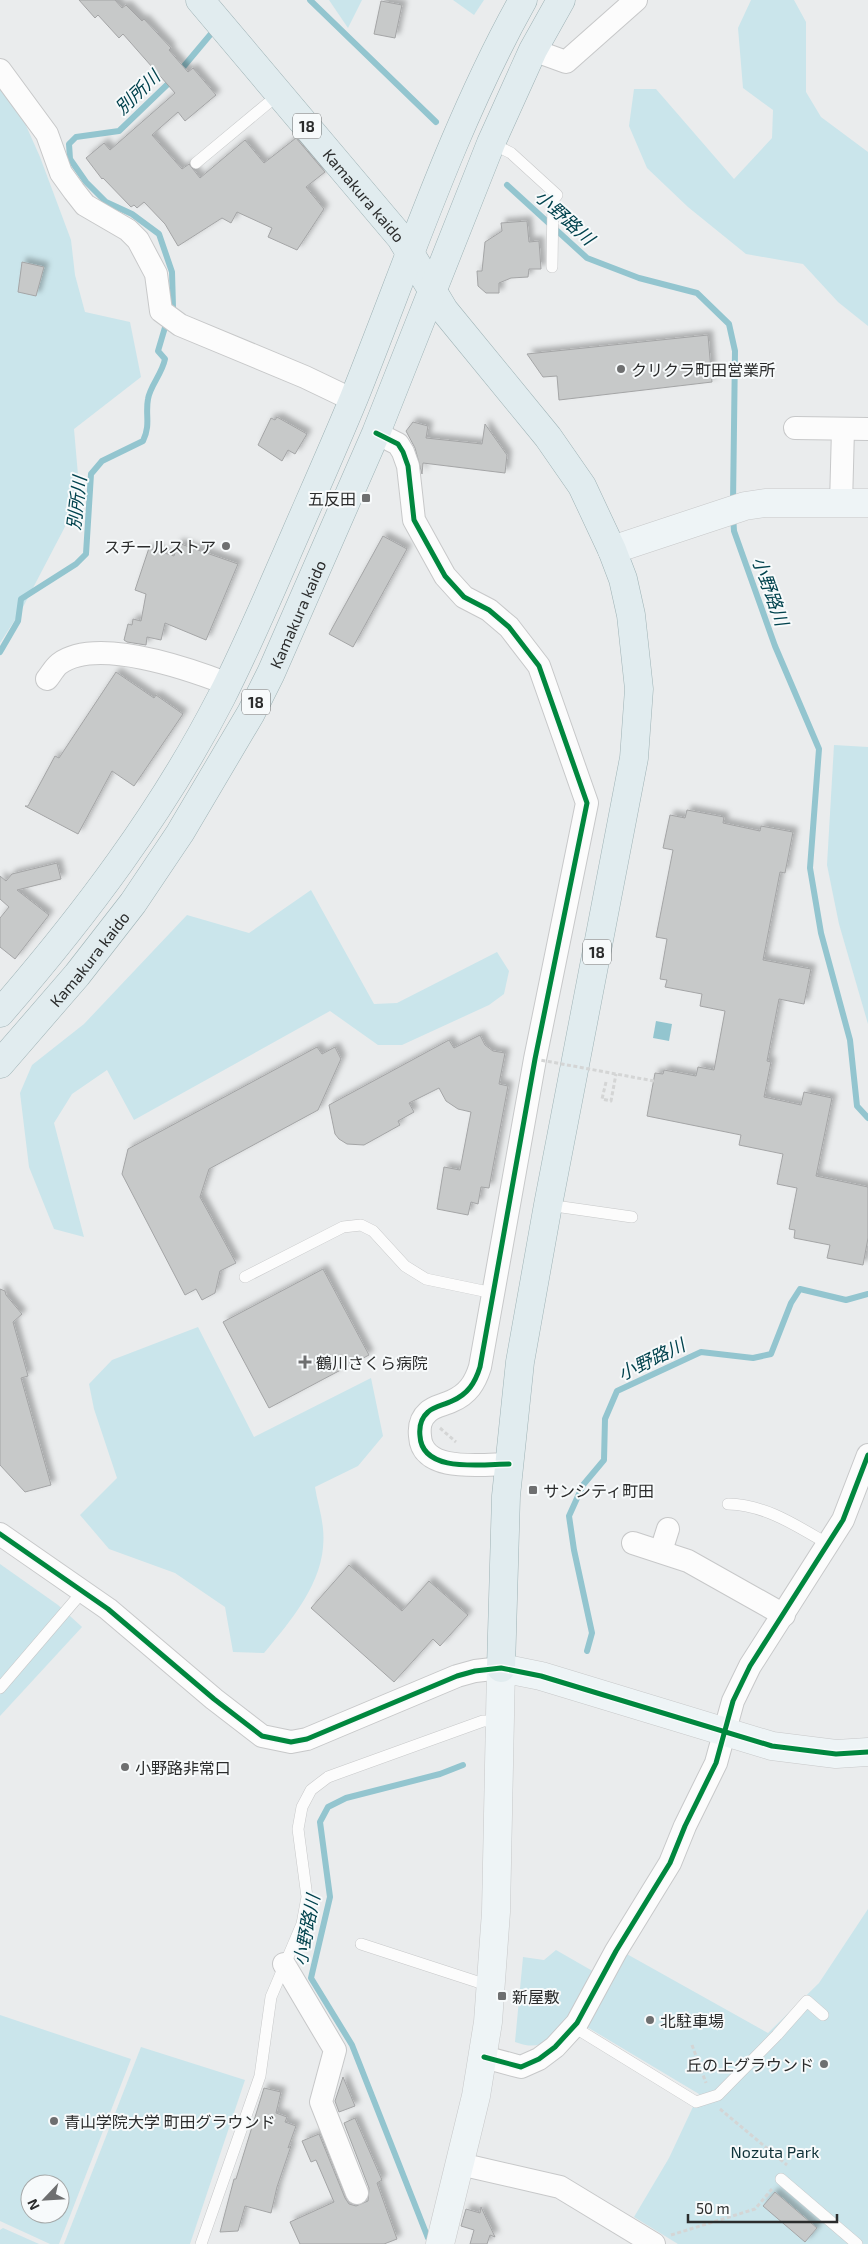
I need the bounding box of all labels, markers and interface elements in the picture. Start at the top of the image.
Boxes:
water label: 別所川 [110,64,166,119]
road number: 18 [293,114,321,138]
street label: Kamakura kaido [320,144,409,245]
water label: 小野路川 [531,185,601,251]
place label: クリクラ町田営業所 [631,360,775,379]
marker: クリクラ町田営業所 [615,363,627,375]
water label: 別所川 [62,473,90,531]
place label: 五反田 [308,489,356,508]
marker: 五反田 [360,492,372,504]
place label: スチールストア [104,537,216,556]
marker: スチールストア [220,540,232,552]
water label: 小野路川 [748,553,794,630]
street label: Kamakura kaido [265,557,329,671]
road number: 18 [242,690,270,714]
street label: Kamakura kaido [45,907,133,1010]
road number: 18 [583,940,611,964]
water label: 小野路川 [614,1332,690,1385]
place label: 鶴川さくら病院 [316,1353,428,1372]
marker: 鶴川さくら病院 [298,1355,312,1369]
place label: サンシティ町田 [543,1481,654,1500]
marker: サンシティ町田 [527,1484,539,1496]
place label: 小野路非常口 [135,1758,231,1777]
marker: 小野路非常口 [119,1761,131,1773]
water label: 小野路川 [288,1891,324,1967]
place label: 新屋敷 [512,1987,560,2006]
marker: 新屋敷 [496,1990,508,2002]
place label: 北駐車場 [660,2011,724,2030]
marker: 北駐車場 [644,2014,656,2026]
place label: 丘の上グラウンド [686,2055,814,2074]
marker: 丘の上グラウンド [818,2058,830,2070]
place label: 青山学院大学 町田グラウンド [64,2112,276,2131]
marker: 青山学院大学 町田グラウンド [48,2115,60,2127]
park label: Nozuta Park [731,2142,819,2161]
north arrow [20,2174,70,2224]
scale bar [688,2192,837,2224]
text: N [23,2197,43,2213]
text: 50 m [696,2199,730,2217]

